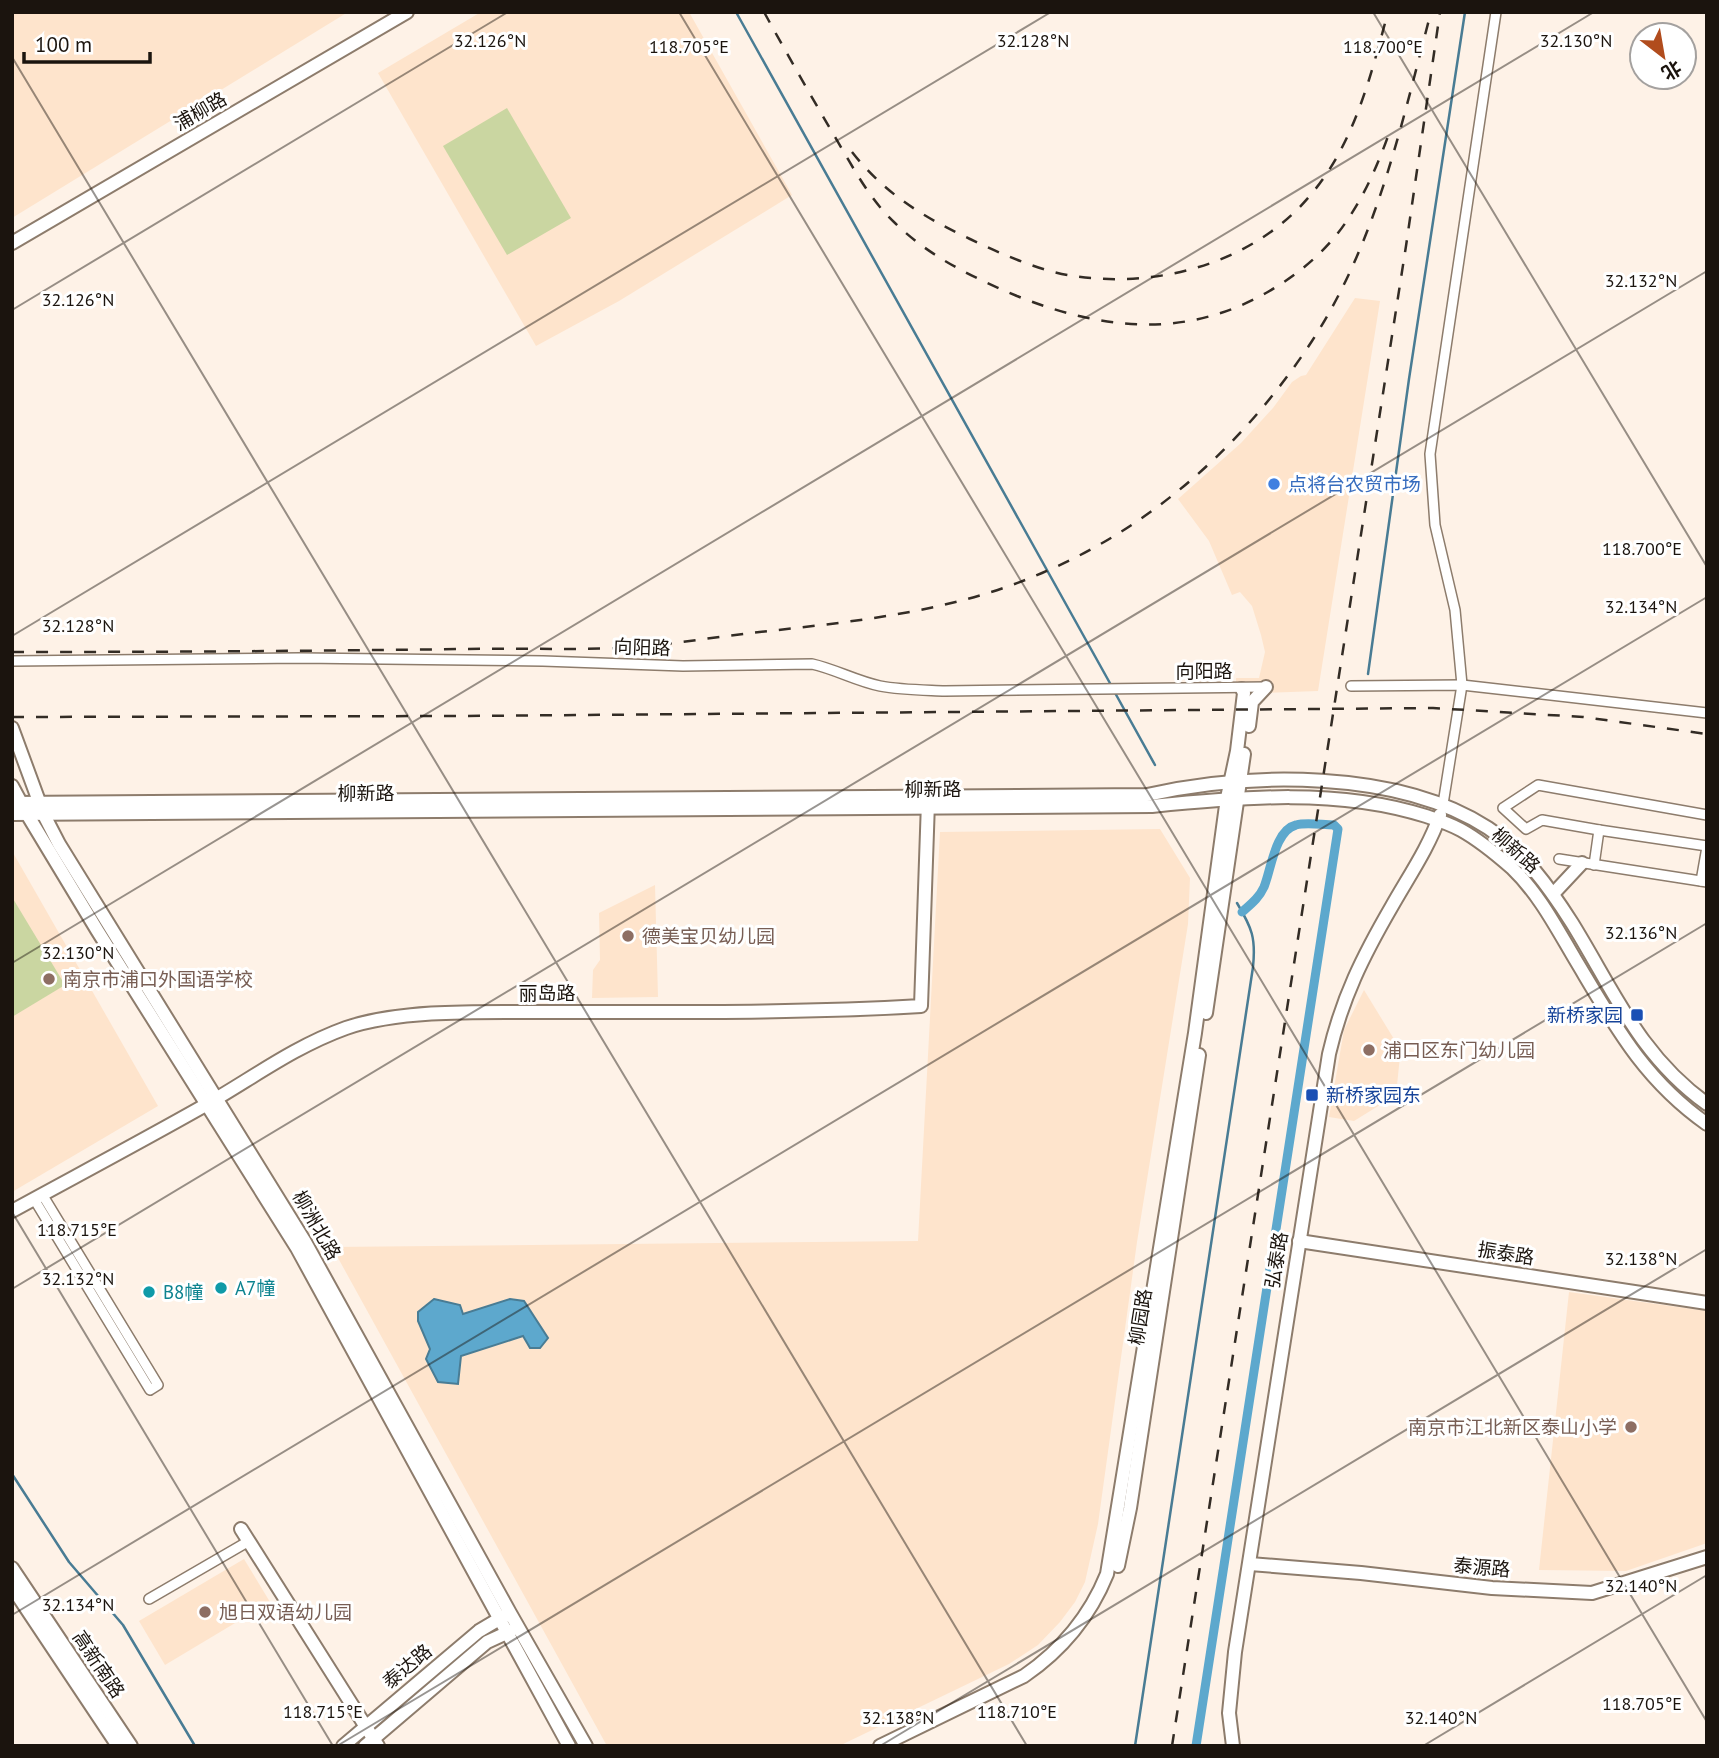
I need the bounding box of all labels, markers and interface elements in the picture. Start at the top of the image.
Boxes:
scale bar [24,21,150,65]
north arrow [1628,21,1698,91]
text: 32.126°N [454,29,526,52]
text: 32.128°N [997,29,1069,52]
text: 32.130°N [1540,29,1612,52]
text: 100 m [35,31,92,58]
text: 118.705°E [649,35,729,58]
text: 118.700°E [1343,35,1423,58]
text: 北 [1657,55,1686,86]
street label: 浦柳路 [169,86,231,136]
text: 32.132°N [1605,269,1677,292]
text: 32.126°N [42,288,114,311]
place label: 点将台农贸市场 [1288,472,1421,496]
marker: 点将台农贸市场 [1266,476,1282,492]
text: 118.700°E [1602,537,1682,560]
text: 32.134°N [1605,595,1677,618]
text: 32.128°N [42,614,114,637]
street label: 向阳路 [613,634,671,660]
street label: 向阳路 [1175,659,1233,683]
street label: 柳新路 [904,777,962,801]
street label: 柳新路 [337,781,395,805]
street label: 柳新路 [1487,822,1545,878]
text: 32.136°N [1605,921,1677,944]
place label: 德美宝贝幼儿园 [642,924,775,948]
marker: 德美宝贝幼儿园 [620,928,636,944]
text: 32.130°N [42,941,114,964]
place label: 南京市浦口外国语学校 [63,967,253,991]
marker: 南京市浦口外国语学校 [41,971,57,987]
street label: 丽岛路 [518,981,576,1005]
place label: 新桥家园 [1547,1003,1623,1027]
marker: 新桥家园 [1629,1007,1645,1023]
place label: 浦口区东门幼儿园 [1383,1038,1535,1062]
marker: 浦口区东门幼儿园 [1361,1042,1377,1058]
place label: 新桥家园东 [1326,1083,1421,1107]
marker: 新桥家园东 [1304,1087,1320,1103]
street label: 柳洲北路 [288,1186,346,1264]
text: 118.715°E [37,1218,117,1241]
street label: 弘泰路 [1260,1230,1292,1290]
street label: 振泰路 [1476,1237,1536,1269]
text: 32.138°N [1605,1247,1677,1270]
text: 32.132°N [42,1267,114,1290]
place label: A7幢 [235,1276,275,1300]
place label: B8幢 [163,1280,203,1304]
marker: A7幢 [213,1280,229,1296]
marker: B8幢 [141,1284,157,1300]
street label: 柳园路 [1124,1287,1156,1347]
place label: 南京市江北新区泰山小学 [1408,1415,1617,1439]
marker: 南京市江北新区泰山小学 [1623,1419,1639,1435]
street label: 泰源路 [1453,1553,1511,1581]
text: 32.140°N [1605,1574,1677,1597]
text: 32.134°N [42,1593,114,1616]
place label: 旭日双语幼儿园 [219,1600,352,1624]
marker: 旭日双语幼儿园 [197,1604,213,1620]
street label: 高新南路 [68,1626,130,1702]
street label: 泰达路 [377,1638,437,1694]
text: 118.705°E [1602,1692,1682,1715]
text: 118.715°E [283,1700,363,1723]
text: 118.710°E [977,1700,1057,1723]
text: 32.138°N [862,1706,934,1729]
text: 32.140°N [1405,1706,1477,1729]

